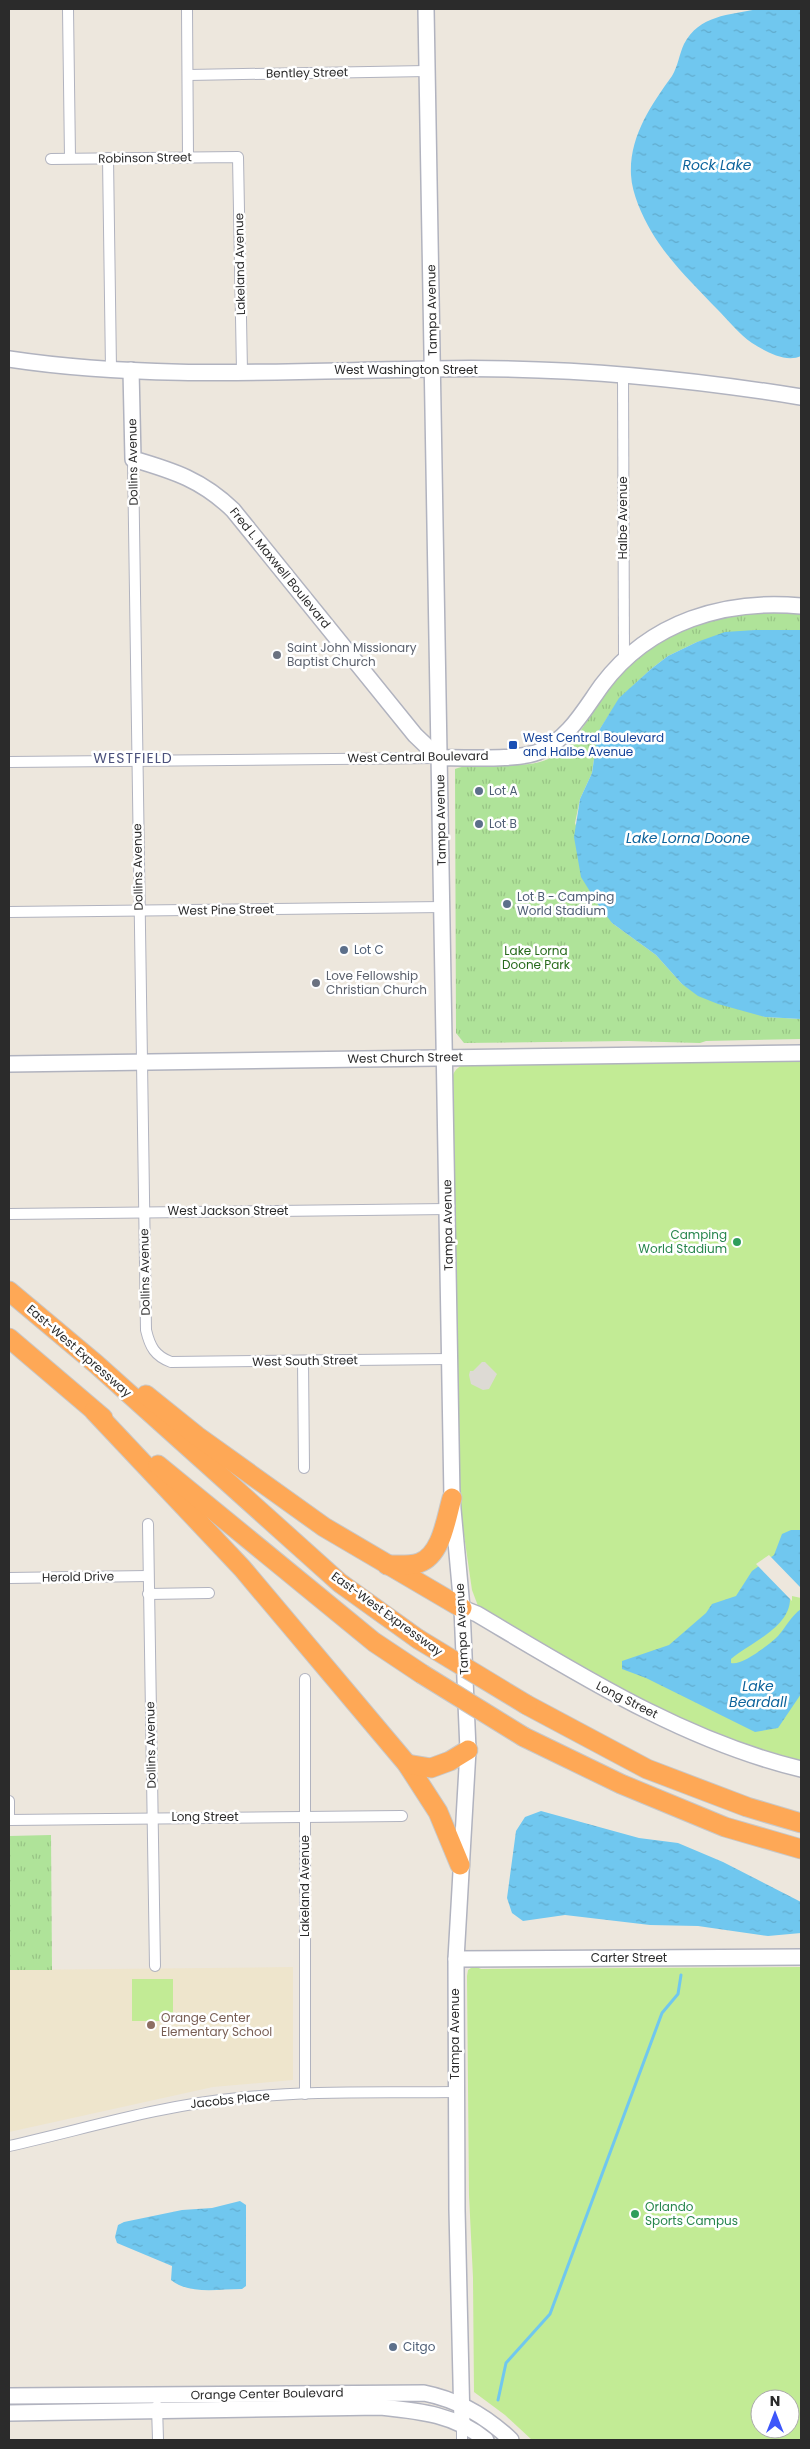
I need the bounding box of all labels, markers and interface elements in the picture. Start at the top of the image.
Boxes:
street label: Bentley Street [266,63,348,82]
street label: Robinson Street [98,148,192,167]
water label: Rock Lake [683,155,752,175]
street label: Lakeland Avenue [230,213,249,315]
street label: Tampa Avenue [422,264,441,356]
street label: West Washington Street [334,361,478,378]
street label: Dollins Avenue [123,418,142,506]
street label: Halbe Avenue [614,476,631,560]
street label: Fred L. Maxwell Boulevard [226,504,335,632]
place label: Saint John Missionary Baptist Church [287,639,417,670]
marker: Saint John Missionary Baptist Church [271,649,283,661]
place label: West Central Boulevard and Halbe Avenue [523,729,664,760]
marker: West Central Boulevard and Halbe Avenue [507,739,519,751]
street label: West Central Boulevard [347,747,489,766]
district label: WESTFIELD [93,748,173,768]
street label: Tampa Avenue [431,774,450,866]
place label: Lot A [489,782,518,799]
marker: Lot A [473,785,485,797]
place label: Lot B [489,815,517,832]
marker: Lot B [473,818,485,830]
street label: Dollins Avenue [128,823,147,911]
water label: Lake Lorna Doone [626,828,750,848]
place label: Lot B - Camping World Stadium [517,888,614,919]
marker: Lot B - Camping World Stadium [501,898,513,910]
street label: West Pine Street [178,900,274,919]
place label: Lot C [354,941,384,958]
park label: Lake Lorna Doone Park [502,942,571,973]
marker: Lot C [338,944,350,956]
place label: Love Fellowship Christian Church [326,967,427,998]
marker: Love Fellowship Christian Church [310,977,322,989]
street label: West Church Street [347,1048,463,1067]
street label: Tampa Avenue [438,1179,457,1271]
street label: West Jackson Street [168,1202,288,1219]
place label: Camping World Stadium [638,1226,727,1257]
street label: Dollins Avenue [135,1228,154,1316]
marker: Camping World Stadium [731,1236,743,1248]
street label: East-West Expressway [23,1300,136,1401]
street label: West South Street [252,1351,358,1370]
street label: Herold Drive [42,1567,114,1586]
street label: East-West Expressway [328,1567,447,1660]
street label: Tampa Avenue [451,1583,472,1675]
water label: Lake Beardall [729,1676,787,1712]
street label: Long Street [594,1677,661,1722]
street label: Dollins Avenue [141,1701,160,1789]
street label: Long Street [172,1808,239,1825]
street label: Lakeland Avenue [296,1835,313,1937]
street label: Carter Street [591,1949,667,1966]
street label: Tampa Avenue [446,1988,463,2080]
place label: Orange Center Elementary School [161,2009,272,2040]
marker: Orange Center Elementary School [145,2019,157,2031]
street label: Jacobs Place [189,2087,271,2112]
place label: Orlando Sports Campus [645,2198,738,2229]
marker: Orlando Sports Campus [629,2208,641,2220]
place label: Citgo [403,2338,436,2355]
marker: Citgo [387,2341,399,2353]
street label: Orange Center Boulevard [190,2384,344,2403]
north arrow [750,2389,800,2439]
text: N [770,2391,780,2411]

